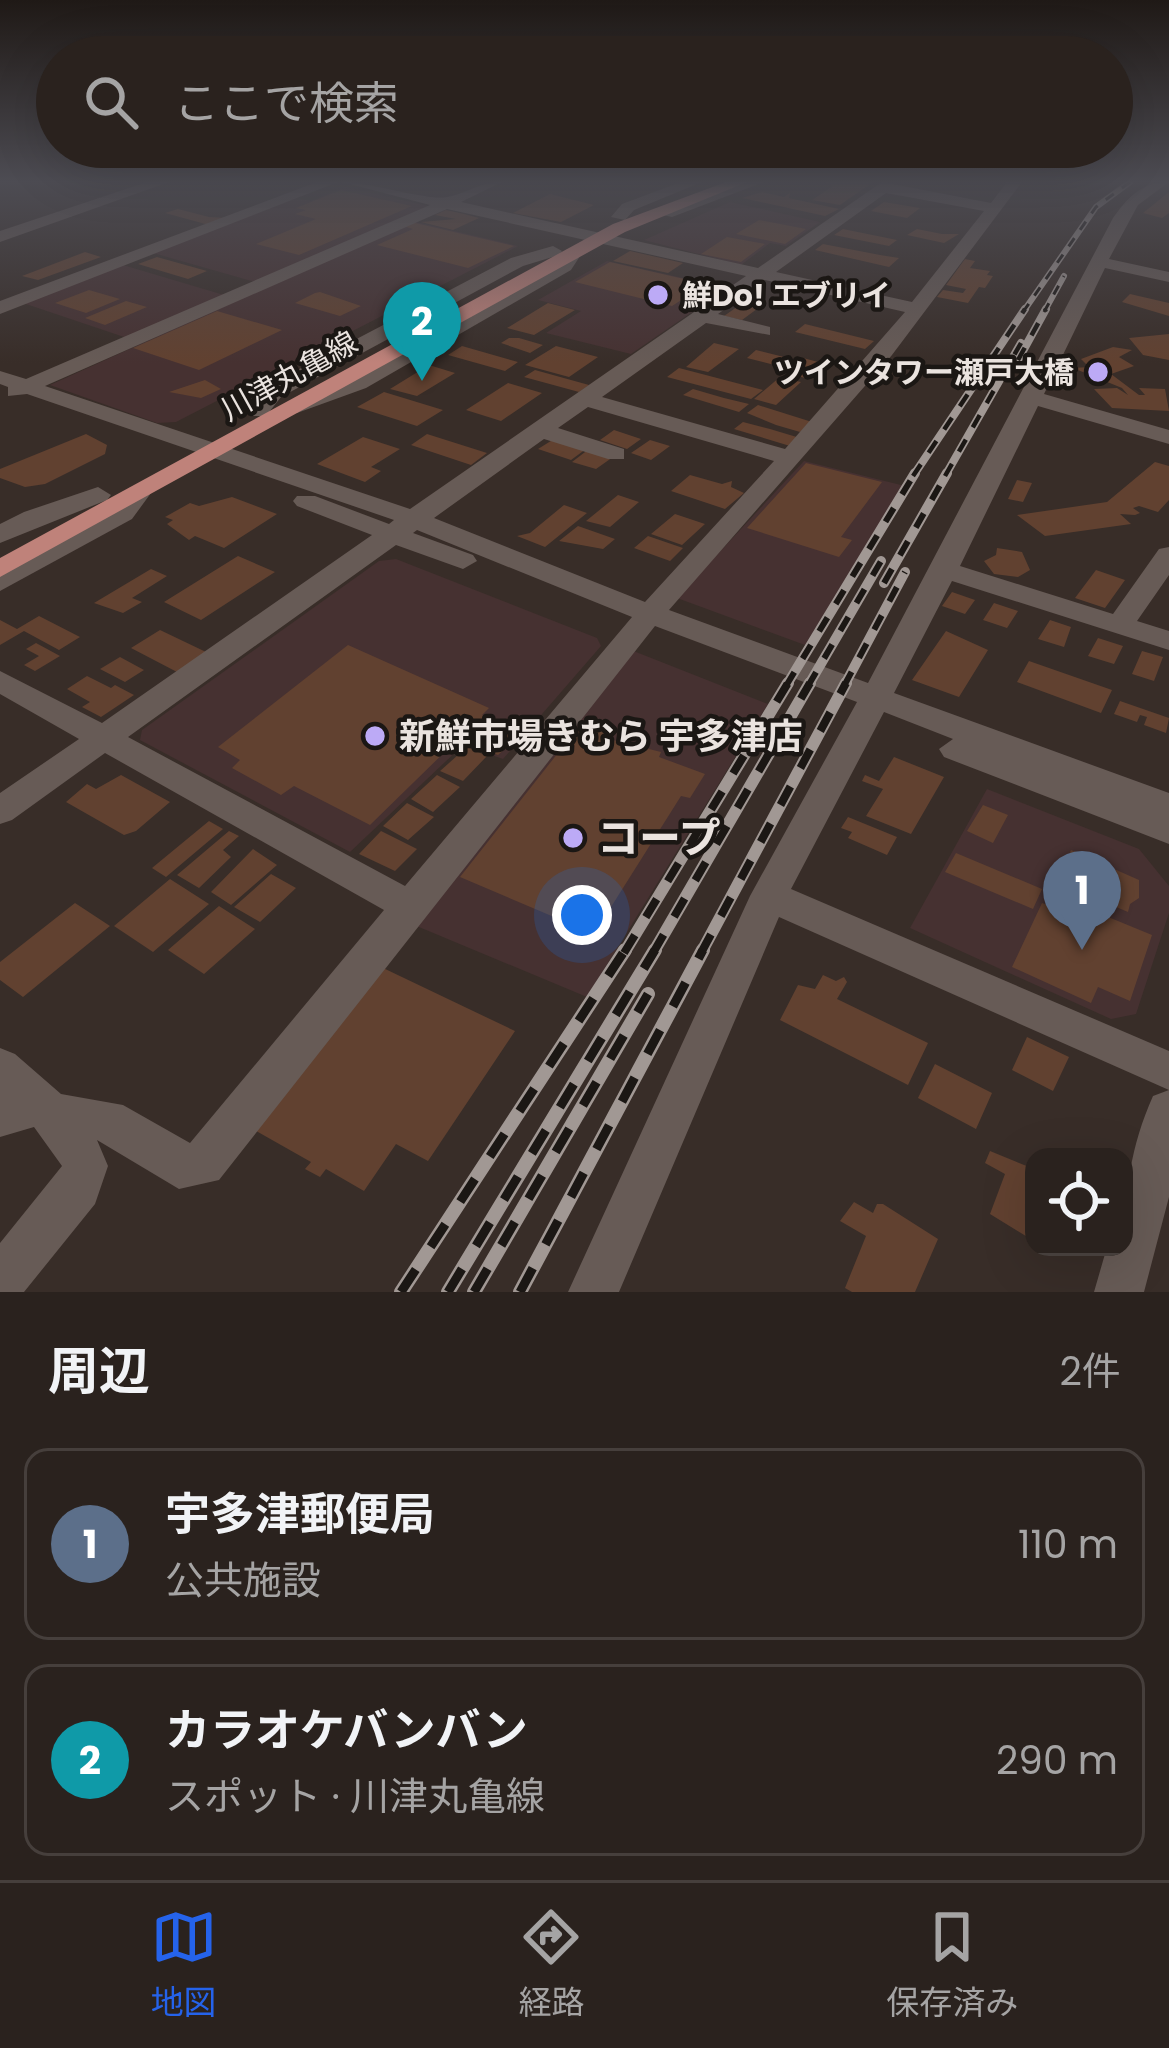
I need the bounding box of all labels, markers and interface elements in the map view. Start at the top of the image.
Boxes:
search box [36,36,1133,168]
icon: search [78,69,144,135]
text: ここで検索 [174,72,399,135]
place label: 鮮Do! エブリイ [682,274,891,317]
pin: 2 [383,282,461,381]
marker: 鮮Do! エブリイ [645,282,671,308]
street label: 川津丸亀線 [213,321,365,431]
place label: ツインタワー瀬戸大橋 [774,351,1074,394]
marker: ツインタワー瀬戸大橋 [1085,359,1111,385]
place label: 新鮮市場きむら 宇多津店 [399,711,803,762]
marker: 新鮮市場きむら 宇多津店 [362,723,388,749]
place label: コープ [597,809,720,868]
marker: コープ [560,825,586,851]
pin: 1 [1043,851,1121,950]
your location [552,885,612,945]
map controls [1025,1148,1133,1256]
button: locate [1025,1148,1133,1256]
text: 周辺 [48,1335,150,1407]
text: 2件 [1060,1344,1121,1399]
text: 宇多津郵便局 [165,1483,435,1546]
text: 1 [83,1517,97,1572]
text: 110 m [1018,1517,1118,1572]
text: 公共施設 [165,1553,321,1608]
text: カラオケバンバン [165,1699,528,1762]
text: 2 [79,1733,101,1788]
text: 290 m [996,1733,1118,1788]
text: スポット · 川津丸亀線 [165,1769,545,1824]
tab: 地図 [151,1904,217,2028]
tab: 経路 [518,1904,584,2028]
tab: 保存済み [886,1904,1018,2028]

